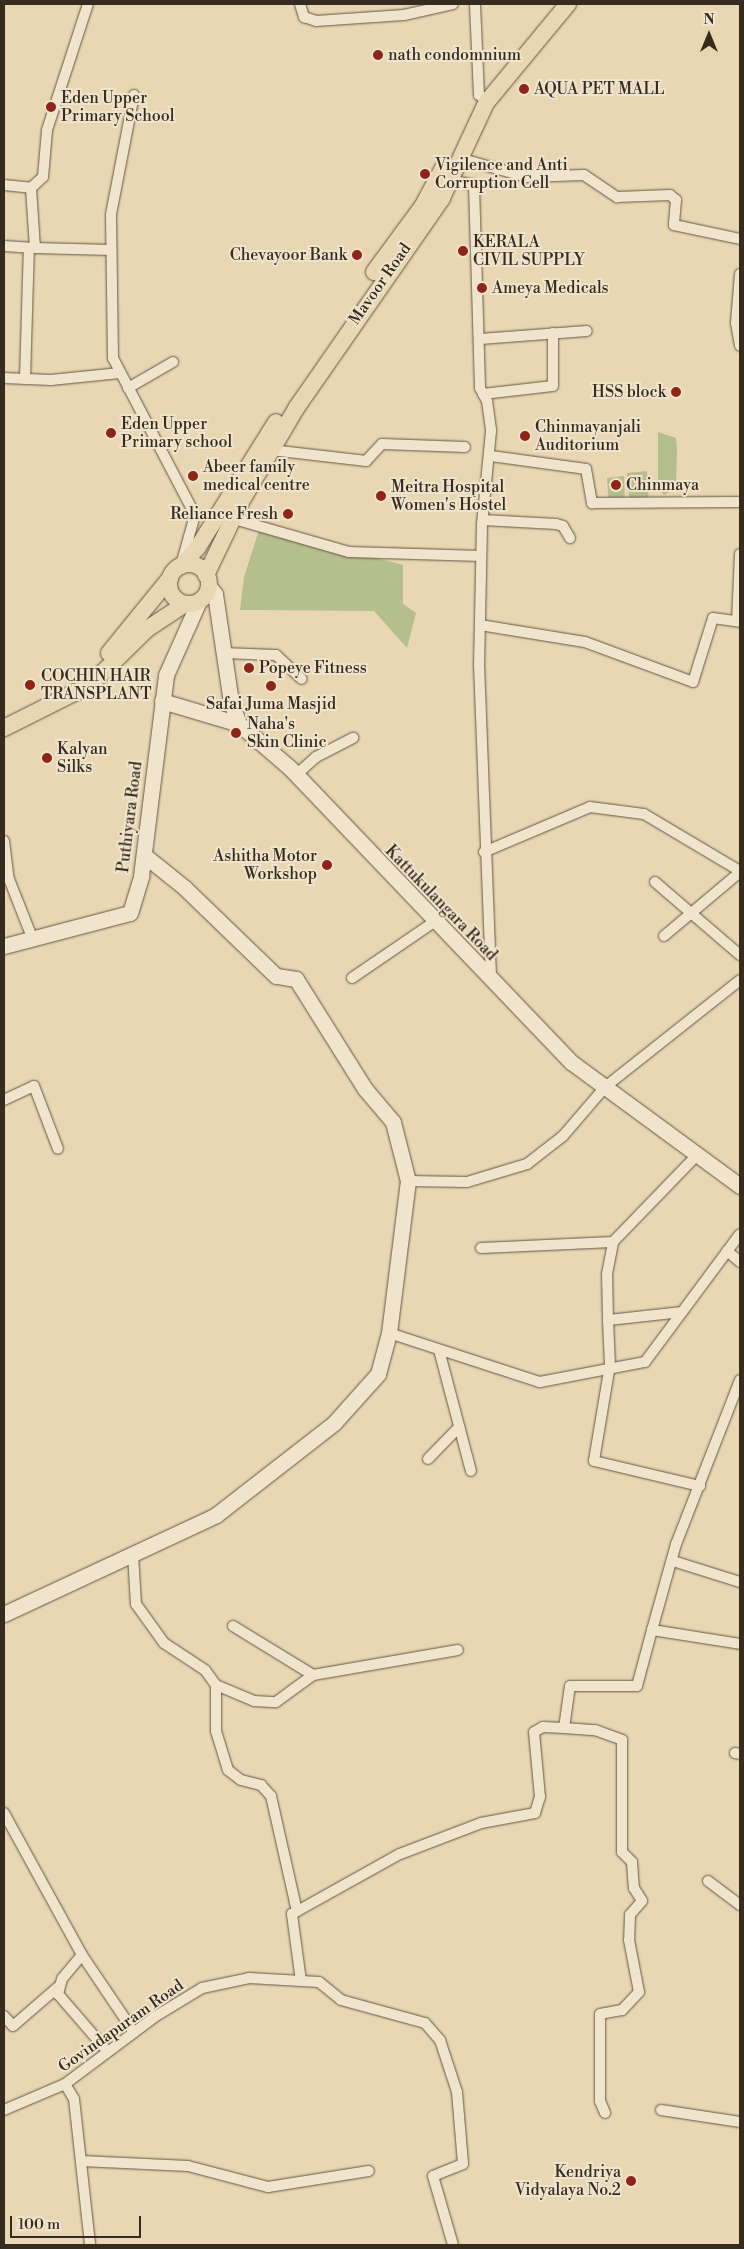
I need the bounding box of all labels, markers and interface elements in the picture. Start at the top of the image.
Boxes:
north arrow [684,10,734,60]
text: N [703,11,715,29]
place label: nath condomnium [388,45,521,65]
marker: nath condomnium [372,49,384,61]
place label: AQUA PET MALL [534,79,664,99]
marker: AQUA PET MALL [518,83,530,95]
place label: Eden Upper Primary School [61,88,175,126]
marker: Eden Upper Primary School [45,101,57,113]
place label: Vigilence and Anti Corruption Cell [435,155,568,193]
marker: Vigilence and Anti Corruption Cell [419,168,431,180]
place label: KERALA CIVIL SUPPLY [473,232,585,270]
street label: Mavoor Road [345,240,415,328]
place label: Chevayoor Bank [230,245,347,265]
marker: KERALA CIVIL SUPPLY [457,245,469,257]
marker: Chevayoor Bank [351,249,363,261]
place label: Ameya Medicals [492,278,609,298]
marker: Ameya Medicals [476,282,488,294]
place label: HSS block [592,382,666,402]
marker: HSS block [670,386,682,398]
place label: Eden Upper Primary school [121,414,232,452]
place label: Chinmayanjali Auditorium [535,417,641,455]
marker: Eden Upper Primary school [105,427,117,439]
marker: Chinmayanjali Auditorium [519,430,531,442]
place label: Abeer family medical centre [203,457,310,495]
marker: Abeer family medical centre [187,470,199,482]
place label: Chinmaya [626,475,699,495]
place label: Meitra Hospital Women's Hostel [391,477,506,515]
marker: Chinmaya [610,479,622,491]
marker: Meitra Hospital Women's Hostel [375,490,387,502]
place label: Reliance Fresh [170,504,278,524]
marker: Reliance Fresh [282,508,294,520]
place label: Popeye Fitness [259,658,367,678]
marker: Popeye Fitness [243,662,255,674]
place label: COCHIN HAIR TRANSPLANT [41,666,151,704]
marker: COCHIN HAIR TRANSPLANT [23,678,37,692]
marker: Safai Juma Masjid [265,680,277,692]
place label: Safai Juma Masjid [206,694,336,714]
place label: Naha's Skin Clinic [247,714,327,752]
marker: Naha's Skin Clinic [229,726,243,740]
place label: Kalyan Silks [57,739,108,777]
marker: Kalyan Silks [41,752,53,764]
street label: Puthiyara Road [114,760,146,874]
street label: Kattukulangara Road [381,841,501,965]
place label: Ashitha Motor Workshop [213,846,317,884]
marker: Ashitha Motor Workshop [321,859,333,871]
street label: Govindapuram Road [55,1976,187,2076]
place label: Kendriya Vidyalaya No.2 [515,2162,621,2200]
marker: Kendriya Vidyalaya No.2 [625,2175,637,2187]
scale bar [12,2206,144,2238]
text: 100 m [18,2215,60,2234]

